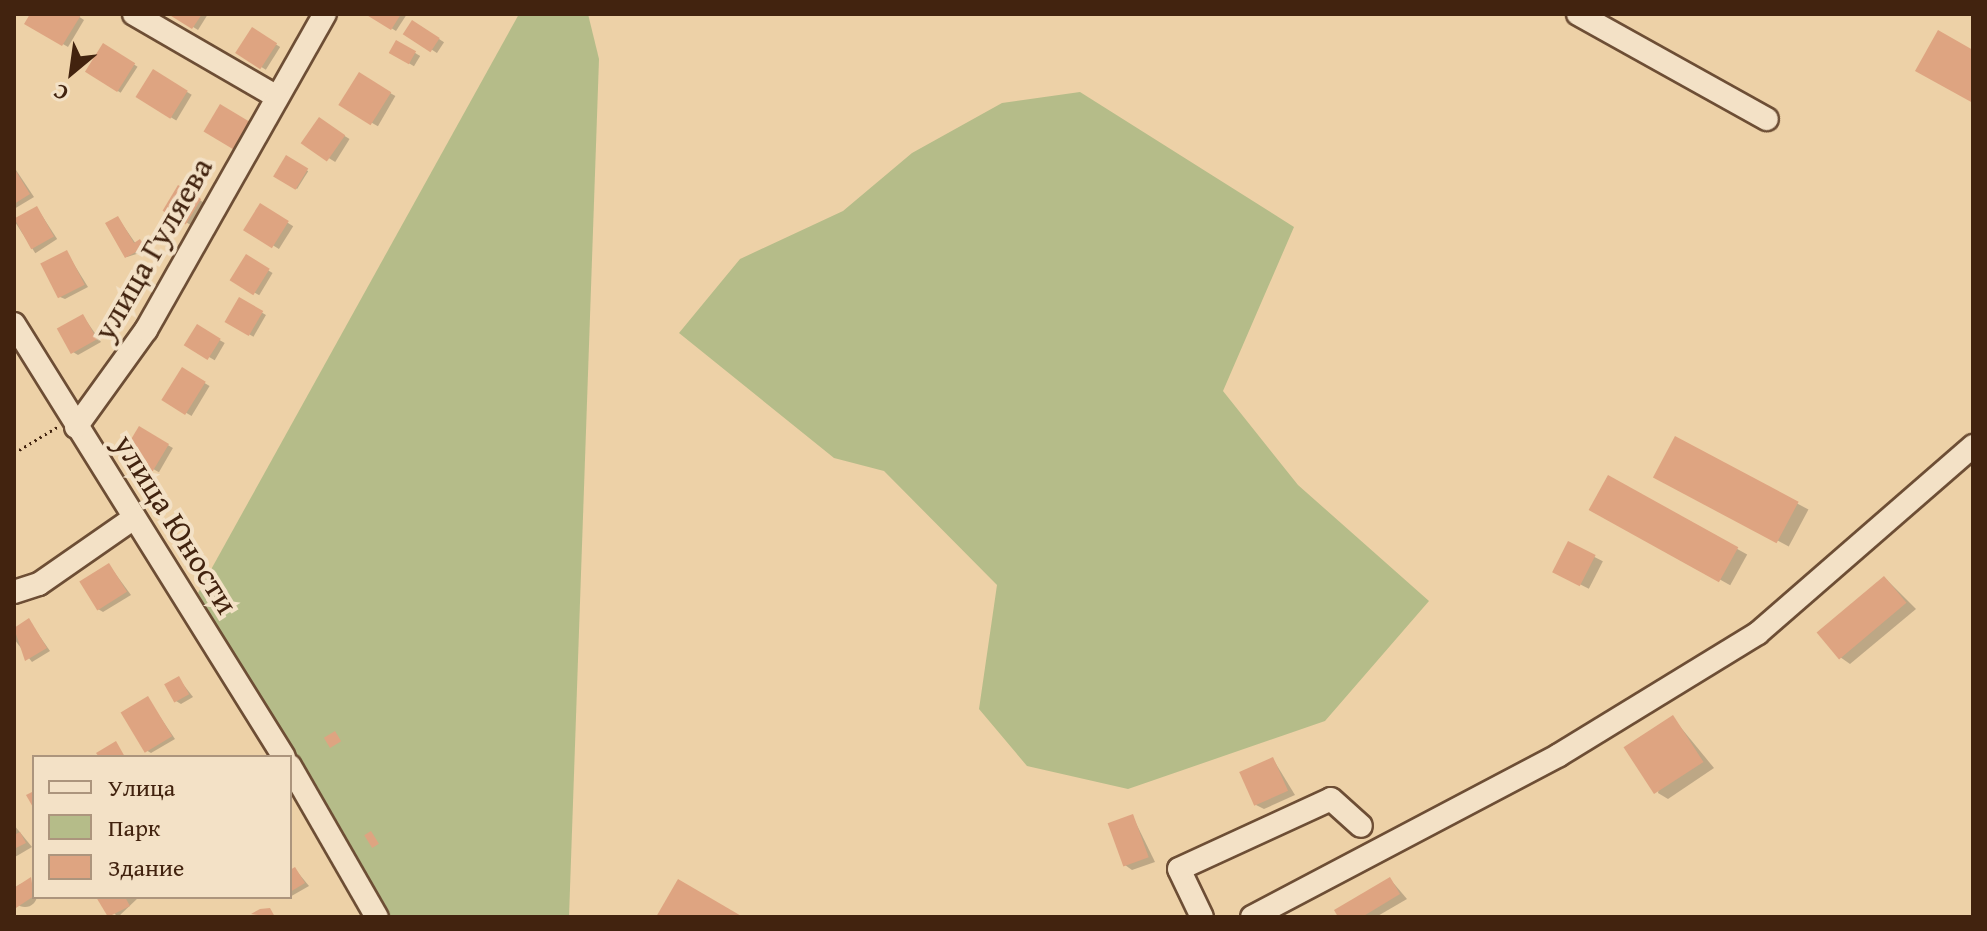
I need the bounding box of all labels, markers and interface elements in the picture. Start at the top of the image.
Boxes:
north arrow [32,32,112,112]
text: С [47,76,74,110]
street label: улица Гуляева [85,151,221,347]
street label: улица Юности [106,427,246,621]
legend [32,755,292,899]
text: Улица [108,770,175,805]
text: Парк [108,810,160,845]
text: Здание [108,850,184,885]

